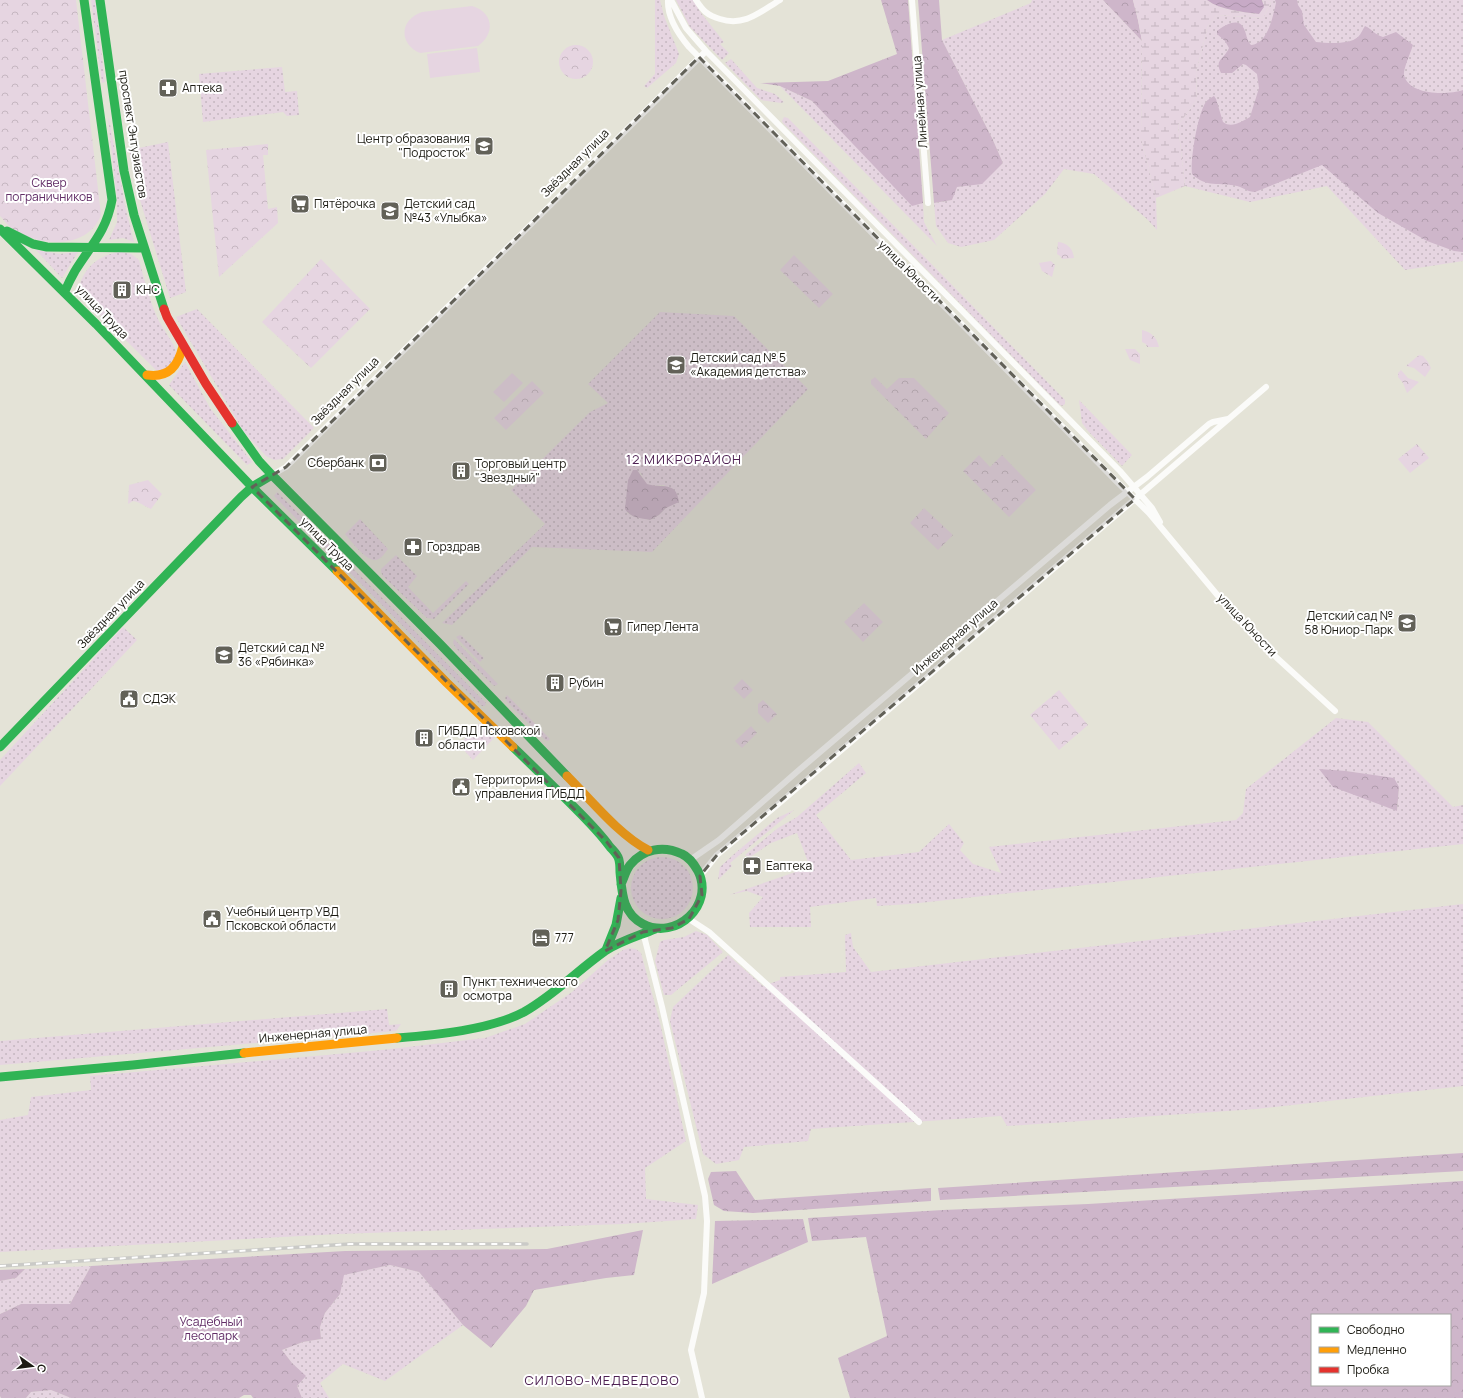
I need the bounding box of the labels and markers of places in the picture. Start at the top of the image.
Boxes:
pharmacy icon: Аптека [157,77,179,99]
place label: Аптека [182,79,222,96]
place label: Центр образования "Подросток" [357,130,470,161]
school or university icon: Центр образования "Подросток" [473,135,495,157]
supermarket icon: Пятёрочка [289,193,311,215]
place label: Пятёрочка [314,195,375,212]
place label: Детский сад №43 «Улыбка» [404,195,487,226]
school or university icon: Детский сад №43 «Улыбка» [379,200,401,222]
building icon: КНС [111,279,133,301]
place label: КНС [136,281,160,298]
place label: Детский сад № 5 «Академия детства» [690,349,807,380]
school or university icon: Детский сад № 5 «Академия детства» [665,354,687,376]
bank icon: Сбербанк [367,452,389,474]
place label: Сбербанк [308,454,365,471]
place label: Торговый центр "Звездный" [475,455,566,486]
building icon: Торговый центр "Звездный" [450,460,472,482]
pharmacy icon: Горздрав [402,536,424,558]
place label: Горздрав [427,538,480,555]
place label: Детский сад № 58 Юниор-Парк [1305,607,1394,638]
school or university icon: Детский сад № 58 Юниор-Парк [1396,612,1418,634]
supermarket icon: Гипер Лента [602,616,624,638]
place label: Гипер Лента [627,618,699,635]
place label: Детский сад № 36 «Рябинка» [238,639,325,670]
school or university icon: Детский сад № 36 «Рябинка» [213,644,235,666]
building icon: Рубин [544,672,566,694]
place label: Рубин [569,674,604,691]
public building icon: СДЭК [118,688,140,710]
place label: СДЭК [143,690,177,707]
place label: ГИБДД Псковской области [438,722,540,753]
building icon: ГИБДД Псковской области [413,727,435,749]
place label: Территория управления ГИБДД [475,771,585,802]
public building icon: Территория управления ГИБДД [450,776,472,798]
pharmacy icon: Еаптека [741,855,763,877]
place label: Еаптека [766,857,812,874]
place label: Учебный центр УВД Псковской области [226,903,339,934]
public building icon: Учебный центр УВД Псковской области [201,908,223,930]
hotel icon: 777 [530,927,552,949]
place label: 777 [555,929,574,946]
place label: Пункт технического осмотра [463,973,578,1004]
building icon: Пункт технического осмотра [438,978,460,1000]

